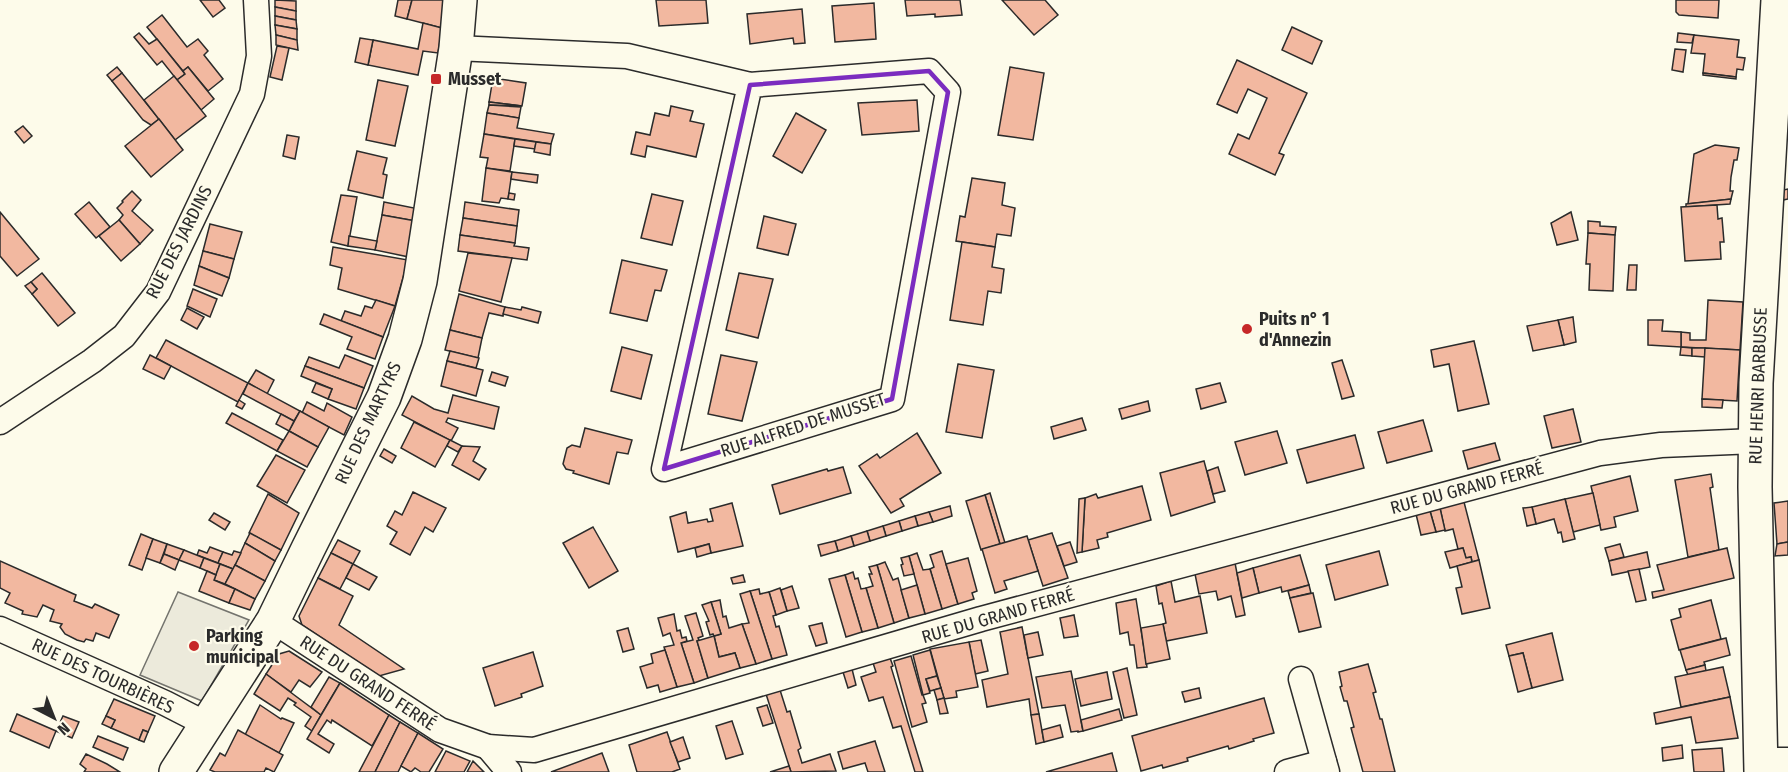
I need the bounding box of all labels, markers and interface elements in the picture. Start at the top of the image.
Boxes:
place label: Musset [448,68,502,90]
marker: Musset [429,72,443,86]
street label: RUE DES JARDINS [141,182,217,302]
street label: RUE HENRI BARBUSSE [1744,307,1772,465]
place label: Puits n° 1 d'Annezin [1259,308,1332,351]
marker: Puits n° 1 d'Annezin [1240,322,1254,336]
street label: RUE DES MARTYRS [330,358,406,488]
street label: RUE ALFRED DE MUSSET [718,388,889,462]
street label: RUE DU GRAND FERRÉ [1388,456,1546,519]
street label: RUE DU GRAND FERRÉ [919,583,1077,648]
place label: Parking municipal [206,625,279,668]
street label: RUE DU GRAND FERRÉ [296,630,441,735]
street label: RUE DES TOURBIÈRES [28,633,178,719]
marker: Parking municipal [187,639,201,653]
north arrow [24,688,84,748]
text: N [54,719,74,739]

